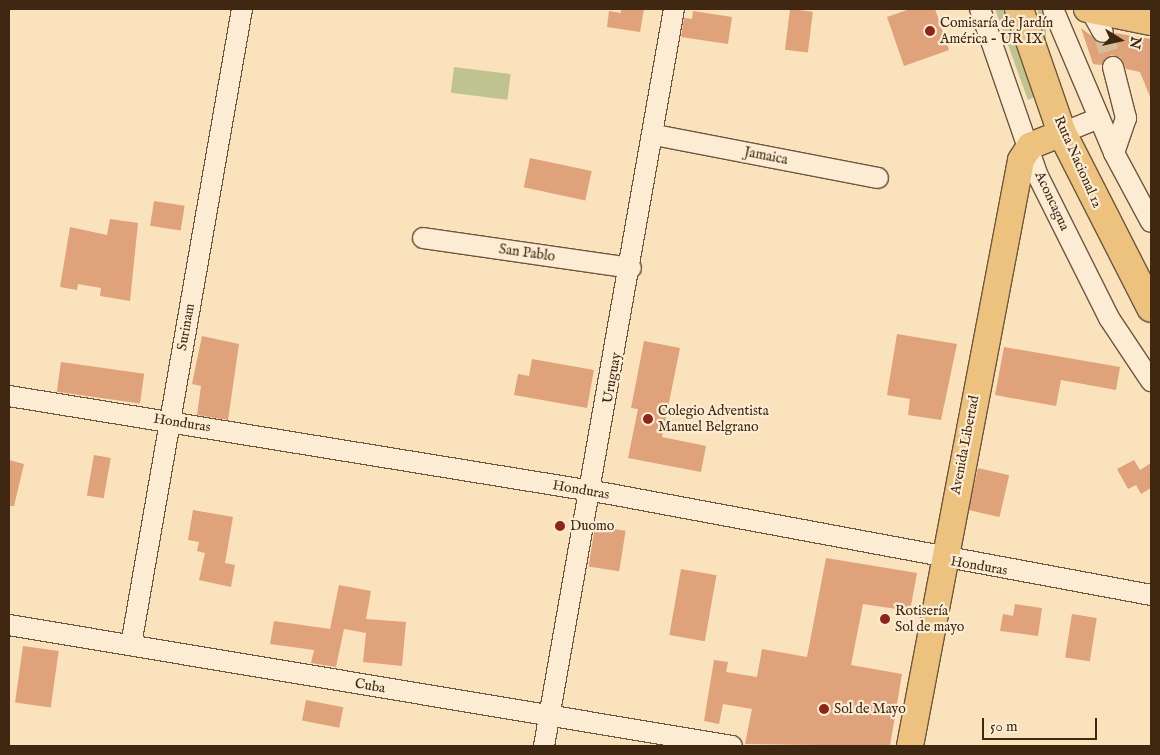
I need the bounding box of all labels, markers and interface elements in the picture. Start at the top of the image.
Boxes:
place label: Comisaría de Jardín América - UR IX [940,15,1053,48]
north arrow [1095,15,1145,65]
marker: Comisaría de Jardín América - UR IX [924,25,936,37]
text: N [1125,35,1145,50]
street label: Ruta Nacional 12 [1050,113,1106,211]
street label: Jamaica [743,144,789,168]
street label: Aconcagua [1031,169,1073,233]
street label: San Pablo [498,241,556,265]
street label: Surinam [174,302,198,352]
street label: Uruguay [599,351,625,405]
street label: Avenida Libertad [947,394,983,496]
place label: Colegio Adventista Manuel Belgrano [658,403,769,436]
street label: Honduras [152,410,212,436]
marker: Colegio Adventista Manuel Belgrano [642,413,654,425]
street label: Honduras [551,477,611,503]
place label: Duomo [570,518,614,534]
marker: Duomo [554,520,566,532]
street label: Honduras [949,553,1009,579]
place label: Rotisería Sol de mayo [895,603,964,636]
marker: Rotisería Sol de mayo [879,613,891,625]
street label: Cuba [353,675,387,697]
place label: Sol de Mayo [834,701,906,717]
marker: Sol de Mayo [818,703,830,715]
scale bar [985,708,1100,740]
text: 50 m [990,717,1018,736]

